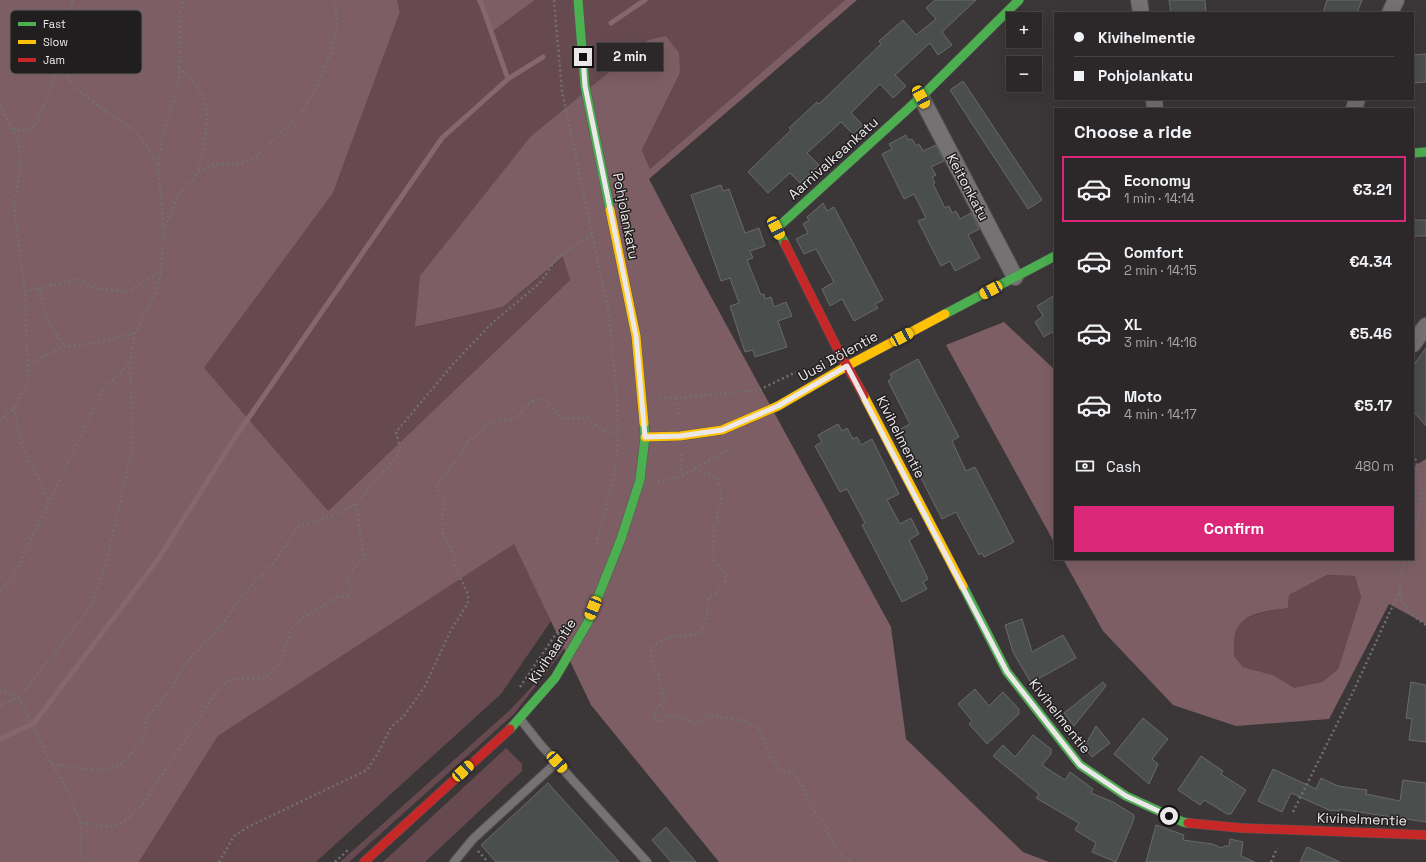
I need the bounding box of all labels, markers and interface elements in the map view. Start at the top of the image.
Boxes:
legend [10,10,142,74]
map controls [1006,12,1042,92]
button: + [1006,12,1042,48]
text: Fast [43,17,66,31]
text: Kivihelmentie [1098,28,1195,47]
text: Slow [43,35,68,49]
callout: 2 min [597,43,663,71]
route end [574,48,592,66]
text: 2 min [613,48,647,65]
text: Jam [43,53,65,67]
button: − [1006,56,1042,92]
text: Pohjolankatu [1098,66,1193,85]
car [910,84,932,110]
street label: Aarnivalkeankatu [784,113,882,203]
text: Choose a ride [1074,120,1192,143]
street label: Keitonkatu [943,150,993,224]
street label: Pohjolankatu [609,171,643,261]
icon: car [1076,171,1112,207]
text: Economy [1124,171,1191,190]
text: €3.21 [1353,180,1392,199]
text: 1 min · 14:14 [1124,190,1195,207]
car [765,215,787,241]
icon: car [1076,243,1112,279]
text: Comfort [1124,243,1184,262]
text: €4.34 [1349,252,1392,271]
text: 2 min · 14:15 [1124,262,1197,279]
car [978,279,1004,301]
icon: car [1076,315,1112,351]
text: XL [1124,315,1142,334]
text: €5.46 [1350,324,1392,343]
car [889,326,915,348]
street label: Uusi Bölentie [795,327,881,385]
text: 3 min · 14:16 [1124,334,1197,351]
icon: car [1076,387,1112,423]
text: Moto [1124,387,1162,406]
street label: Kivihelmentie [873,393,929,481]
text: €5.17 [1354,396,1392,415]
text: 4 min · 14:17 [1124,406,1197,423]
icon: cash [1074,455,1096,477]
text: Cash [1106,457,1141,476]
text: 480 m [1355,458,1394,475]
button: Confirm [1074,506,1394,552]
car [583,595,603,621]
street label: Kivihaantie [524,615,580,687]
street label: Kivihelmentie [1025,675,1095,757]
car [545,749,569,775]
car [450,759,476,783]
route start [1160,807,1178,825]
street label: Kivihelmentie [1317,808,1407,830]

